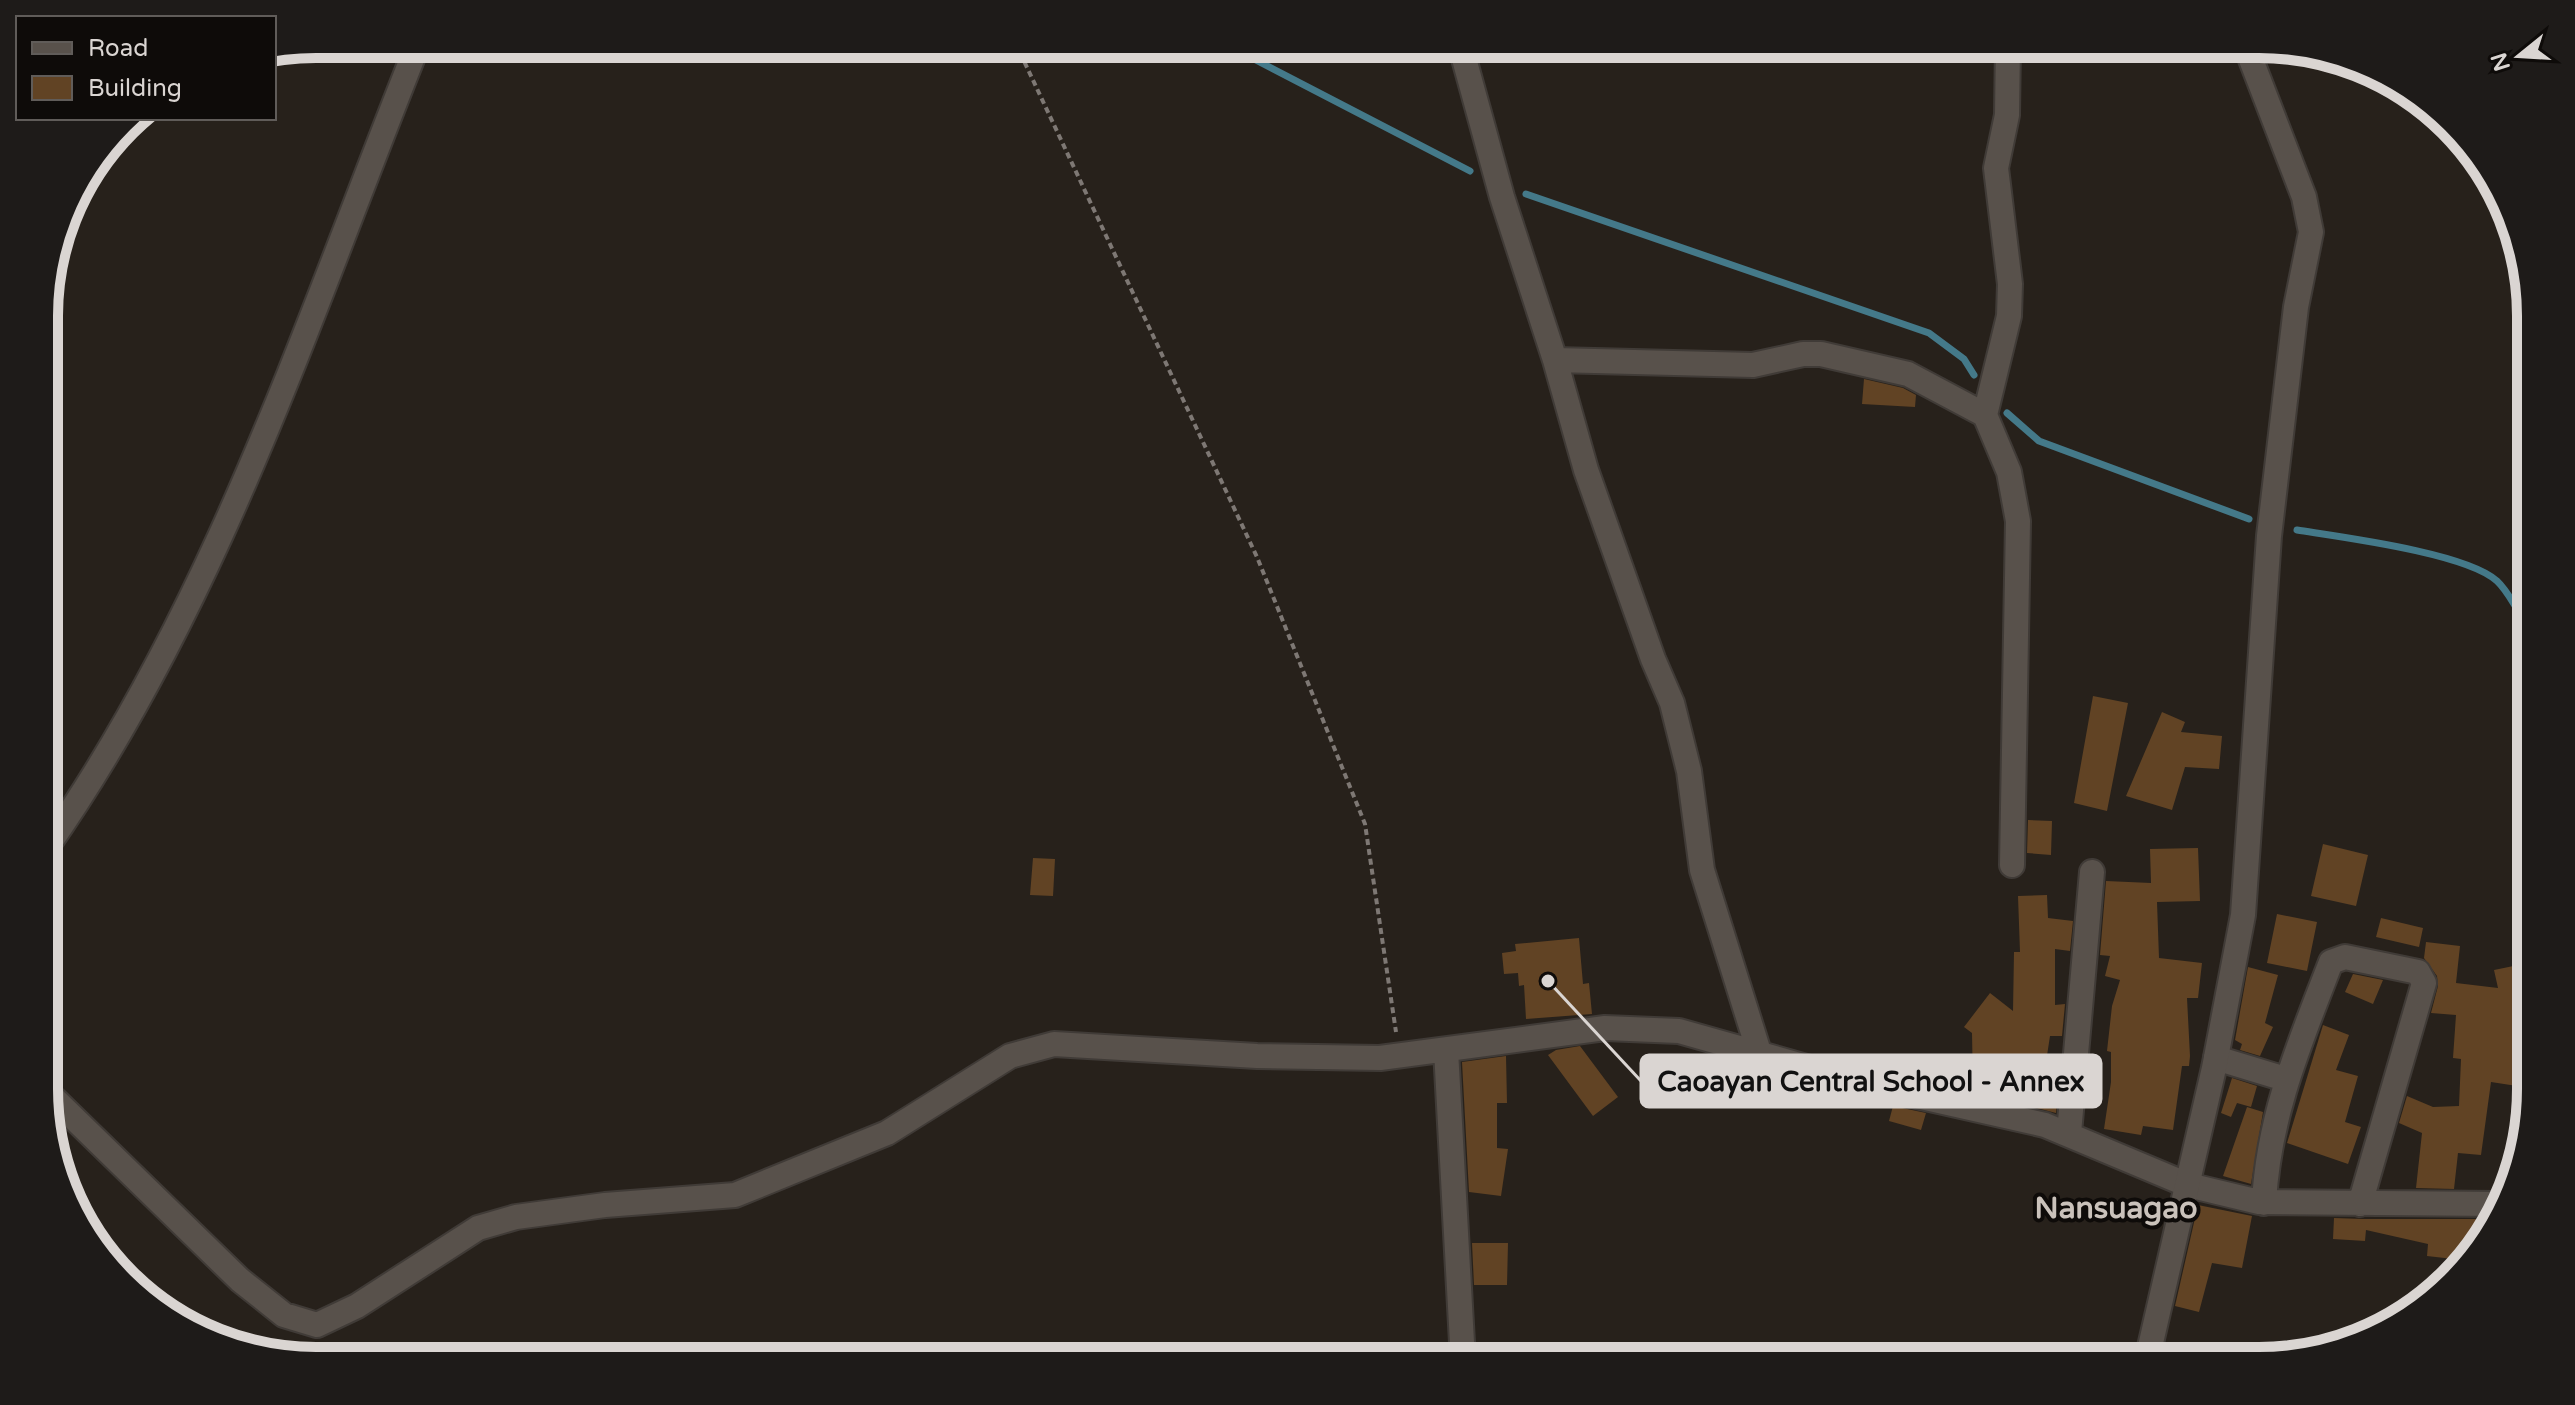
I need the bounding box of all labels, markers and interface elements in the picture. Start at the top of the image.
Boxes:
legend [16,16,276,120]
north arrow [2479,16,2559,96]
text: Road [88,34,148,63]
text: N [2486,49,2516,74]
text: Building [88,74,182,103]
callout: Caoayan Central School - Annex [1641,1055,2101,1107]
text: Caoayan Central School - Annex [1657,1065,2085,1099]
district label: Nansuagao [2035,1190,2197,1227]

